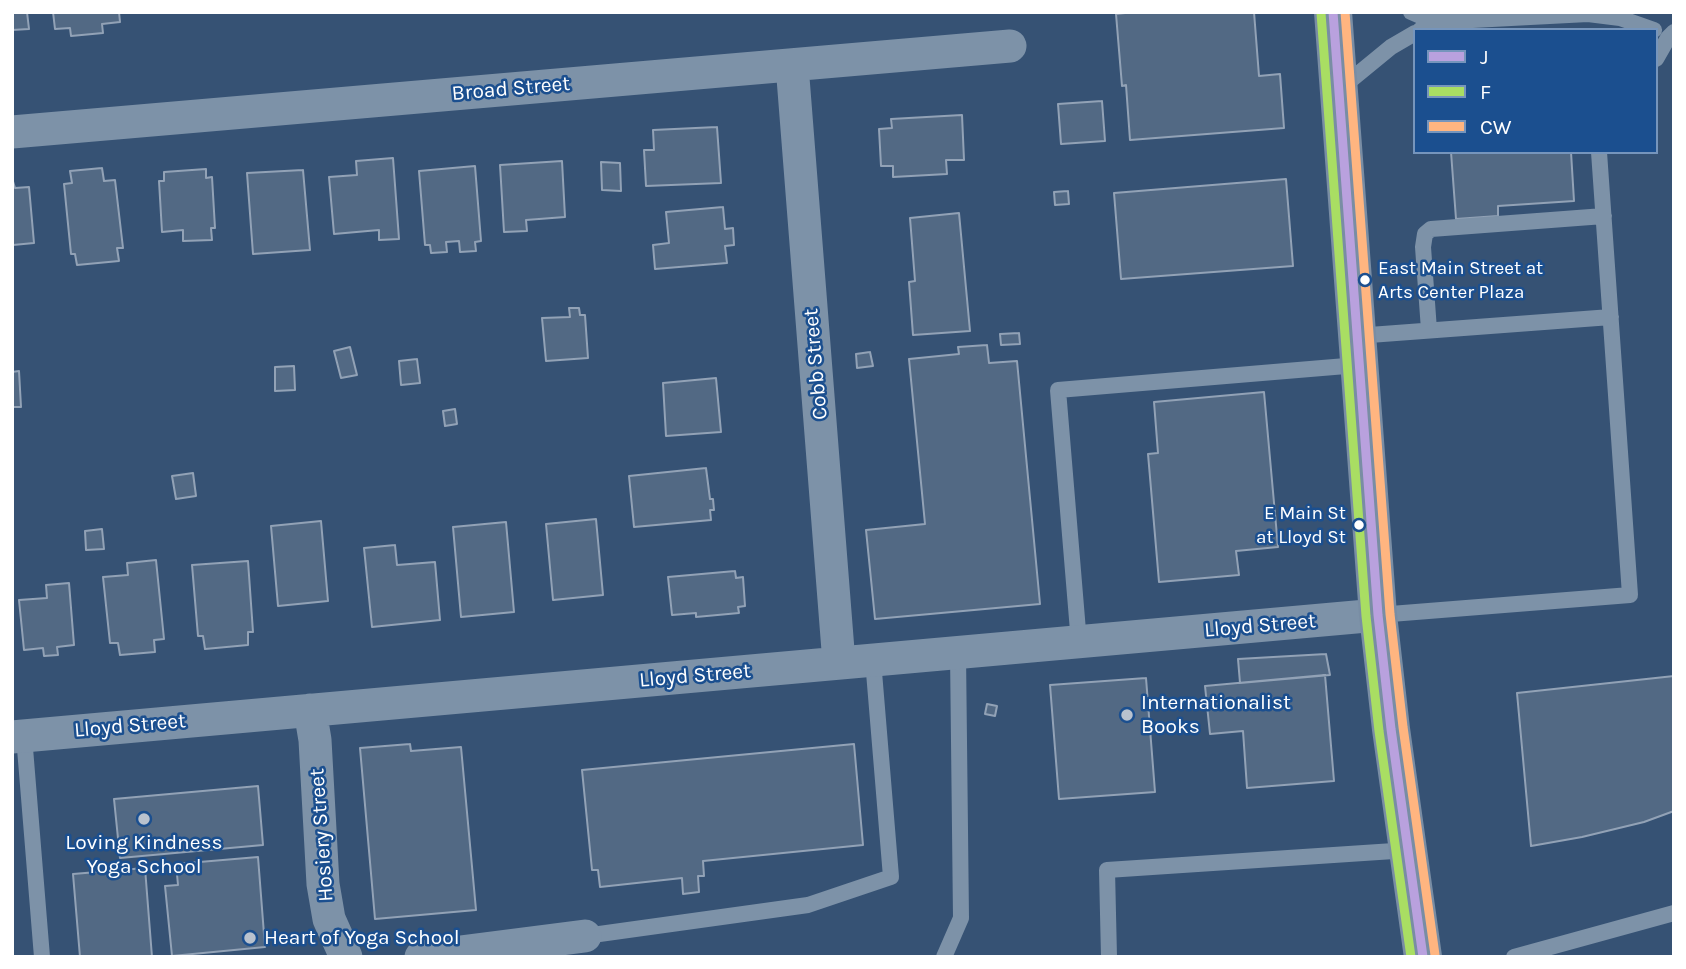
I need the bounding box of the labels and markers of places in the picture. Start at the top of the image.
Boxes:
place label: East Main Street at Arts Center Plaza [1378,258,1543,302]
marker: East Main Street at Arts Center Plaza [1358,273,1372,287]
place label: E Main St at Lloyd St [1256,503,1346,547]
marker: E Main St at Lloyd St [1352,518,1366,532]
place label: Internationalist Books [1141,690,1291,740]
marker: Internationalist Books [1119,707,1135,723]
marker: Loving Kindness Yoga School [136,811,152,827]
place label: Loving Kindness Yoga School [65,830,223,880]
place label: Heart of Yoga School [264,925,460,951]
marker: Heart of Yoga School [242,930,258,946]

